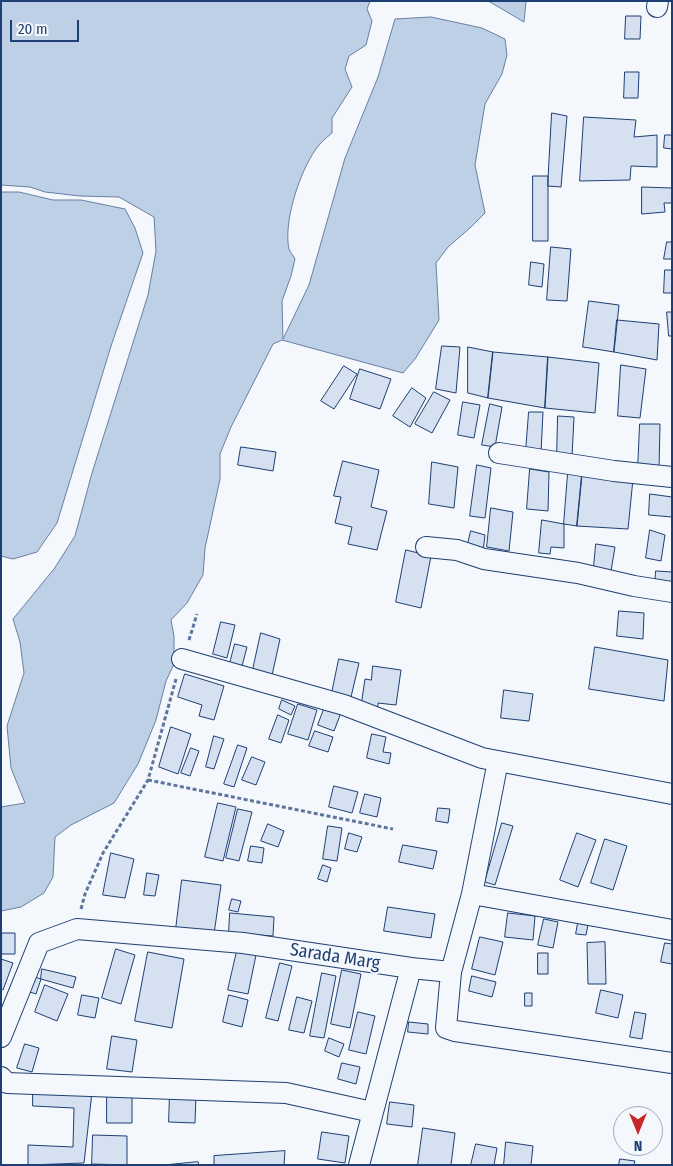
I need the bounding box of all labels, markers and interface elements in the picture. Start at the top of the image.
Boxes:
scale bar [12,10,81,42]
text: 20 m [18,20,48,38]
street label: Sarada Marg [288,939,382,975]
north arrow [613,1106,663,1156]
text: N [634,1137,642,1154]

